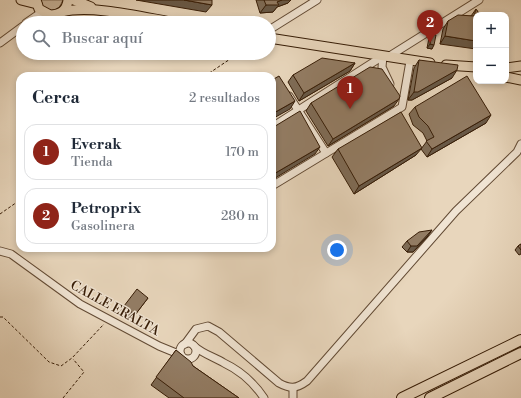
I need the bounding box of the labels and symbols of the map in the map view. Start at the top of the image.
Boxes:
pin: 2 [417,10,443,43]
pin: 1 [337,76,363,109]
your location [327,240,347,260]
street label: CALLE ERALTA [68,277,163,340]

